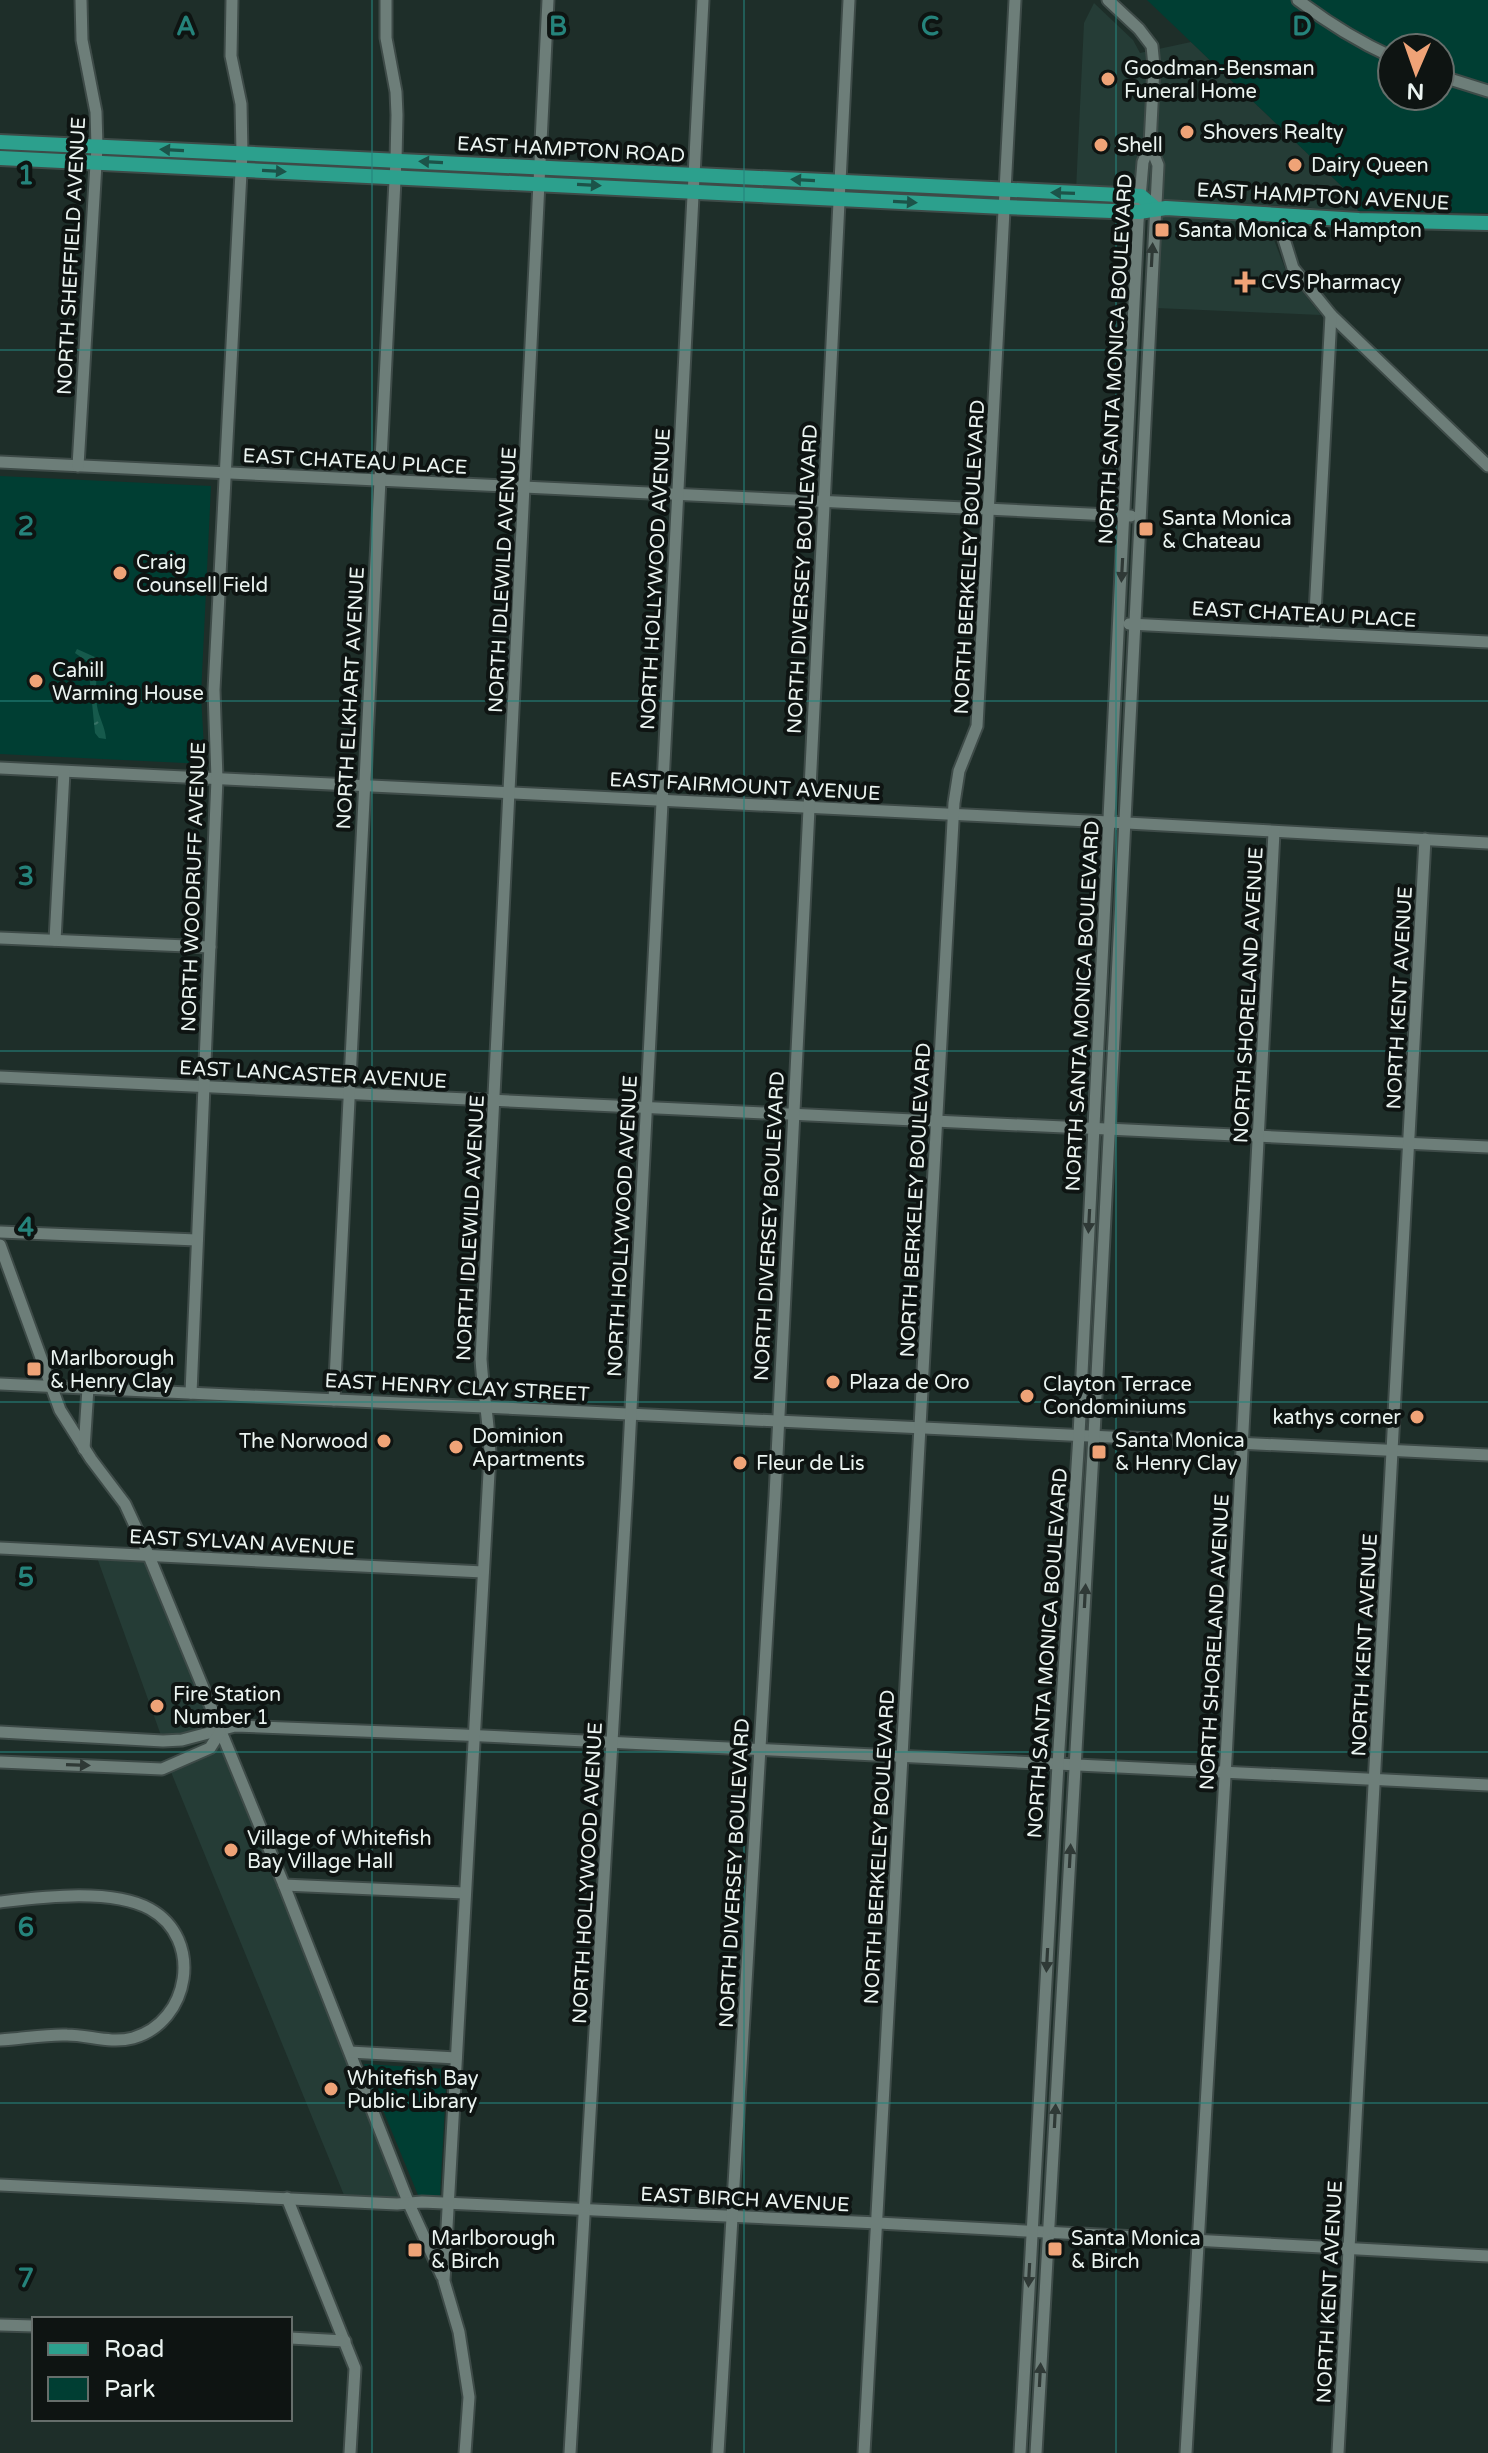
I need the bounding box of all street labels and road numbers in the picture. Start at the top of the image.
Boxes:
street label: NORTH SHEFFIELD AVENUE [53,116,91,396]
street label: EAST HAMPTON ROAD [456,132,686,168]
street label: NORTH SANTA MONICA BOULEVARD [1094,173,1138,545]
street label: EAST HAMPTON AVENUE [1196,178,1450,216]
street label: NORTH BERKELEY BOULEVARD [950,399,990,715]
street label: NORTH DIVERSEY BOULEVARD [783,423,823,735]
street label: NORTH HOLLYWOOD AVENUE [636,428,676,731]
street label: EAST CHATEAU PLACE [242,444,468,480]
street label: NORTH IDLEWILD AVENUE [484,446,522,714]
street label: NORTH ELKHART AVENUE [332,566,370,830]
street label: EAST CHATEAU PLACE [1191,597,1417,633]
street label: NORTH WOODRUFF AVENUE [177,742,211,1033]
street label: EAST FAIRMOUNT AVENUE [609,768,881,806]
street label: NORTH SANTA MONICA BOULEVARD [1061,820,1105,1192]
street label: NORTH SHORELAND AVENUE [1229,846,1269,1144]
street label: NORTH KENT AVENUE [1382,886,1418,1110]
street label: NORTH BERKELEY BOULEVARD [896,1042,936,1358]
street label: EAST LANCASTER AVENUE [178,1056,447,1094]
street label: NORTH DIVERSEY BOULEVARD [750,1070,790,1382]
street label: NORTH HOLLYWOOD AVENUE [603,1075,643,1378]
street label: NORTH IDLEWILD AVENUE [452,1094,490,1362]
street label: EAST HENRY CLAY STREET [324,1369,590,1407]
street label: NORTH SANTA MONICA BOULEVARD [1023,1467,1073,1839]
street label: NORTH SHORELAND AVENUE [1195,1493,1235,1791]
street label: EAST SYLVAN AVENUE [128,1525,355,1561]
street label: NORTH KENT AVENUE [1347,1533,1383,1757]
street label: NORTH BERKELEY BOULEVARD [860,1689,900,2005]
street label: NORTH DIVERSEY BOULEVARD [715,1717,755,2029]
street label: NORTH HOLLYWOOD AVENUE [568,1722,608,2025]
street label: NORTH KENT AVENUE [1312,2180,1348,2404]
street label: EAST BIRCH AVENUE [640,2183,850,2217]

